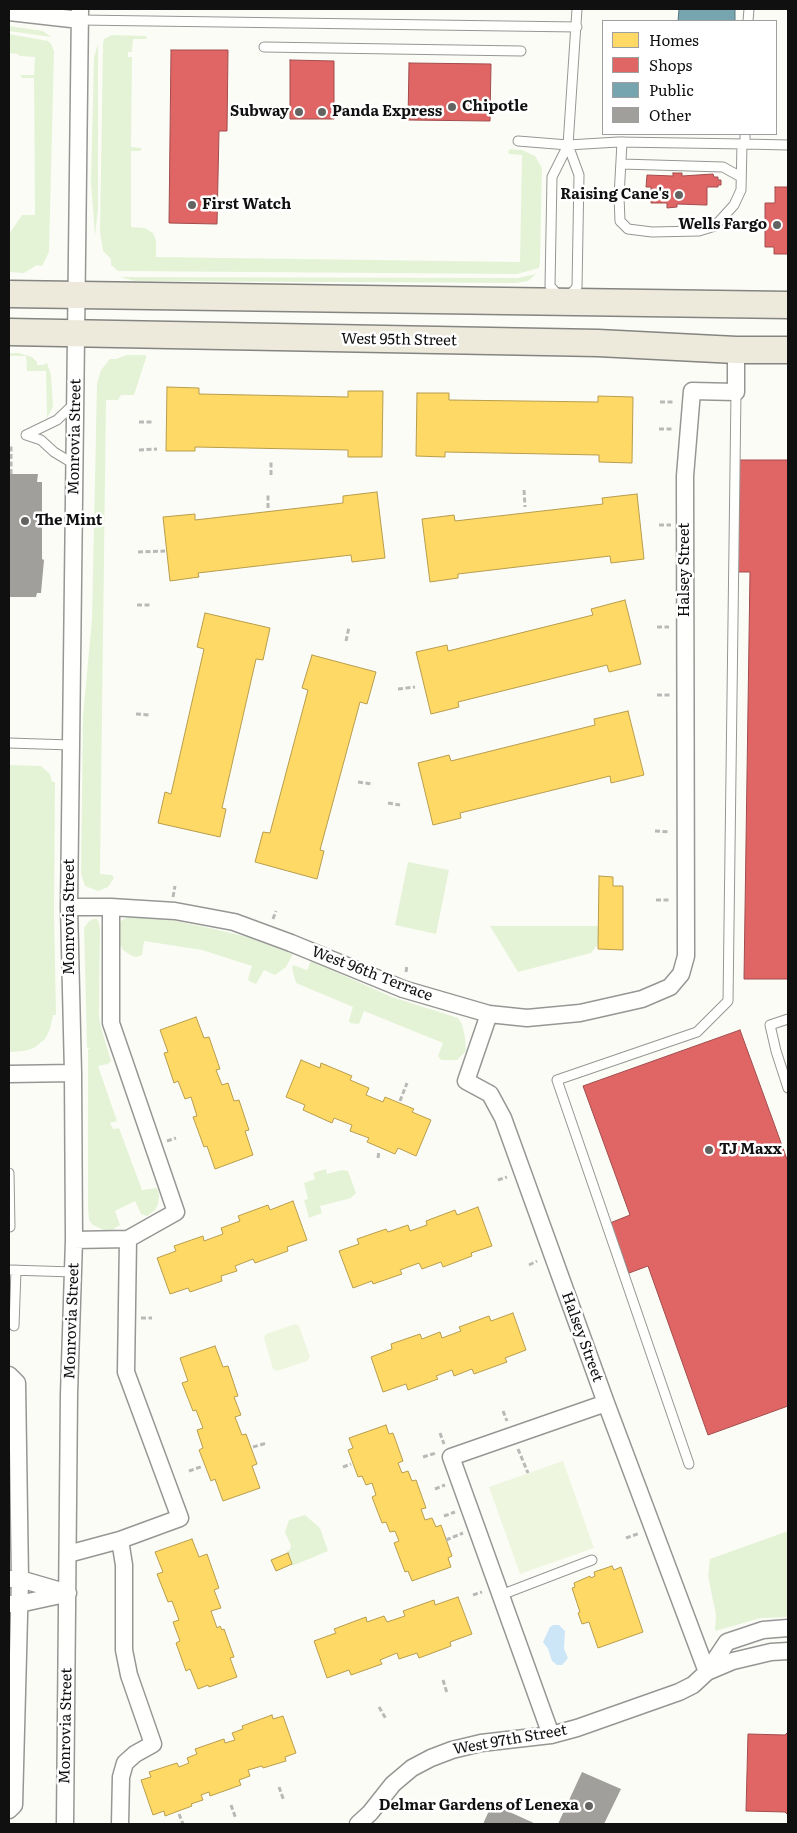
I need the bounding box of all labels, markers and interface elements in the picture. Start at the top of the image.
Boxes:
legend [602,20,777,135]
text: Homes [649,28,699,51]
text: Shops [649,53,692,76]
text: Public [649,78,694,101]
place label: Chipotle [462,98,528,116]
marker: Chipotle [446,101,458,113]
place label: Subway [230,103,289,121]
place label: Panda Express [332,103,442,121]
text: Other [649,103,691,126]
marker: Subway [293,106,305,118]
marker: Panda Express [316,106,328,118]
place label: Raising Cane's [560,186,669,204]
marker: Raising Cane's [673,189,685,201]
place label: First Watch [202,196,291,214]
marker: First Watch [186,199,198,211]
place label: Wells Fargo [678,216,767,234]
marker: Wells Fargo [771,219,783,231]
street label: West 95th Street [341,330,457,350]
street label: Monrovia Street [65,379,85,495]
place label: The Mint [35,512,102,530]
marker: The Mint [19,515,31,527]
street label: Halsey Street [676,523,694,617]
street label: Monrovia Street [61,859,79,975]
street label: West 96th Terrace [309,943,435,1005]
place label: TJ Maxx [719,1141,782,1159]
marker: TJ Maxx [703,1144,715,1156]
street label: Monrovia Street [61,1262,83,1380]
street label: Halsey Street [557,1289,607,1385]
street label: Monrovia Street [56,1668,76,1784]
street label: West 97th Street [452,1721,568,1759]
place label: Delmar Gardens of Lenexa [379,1797,579,1815]
marker: Delmar Gardens of Lenexa [583,1800,595,1812]

